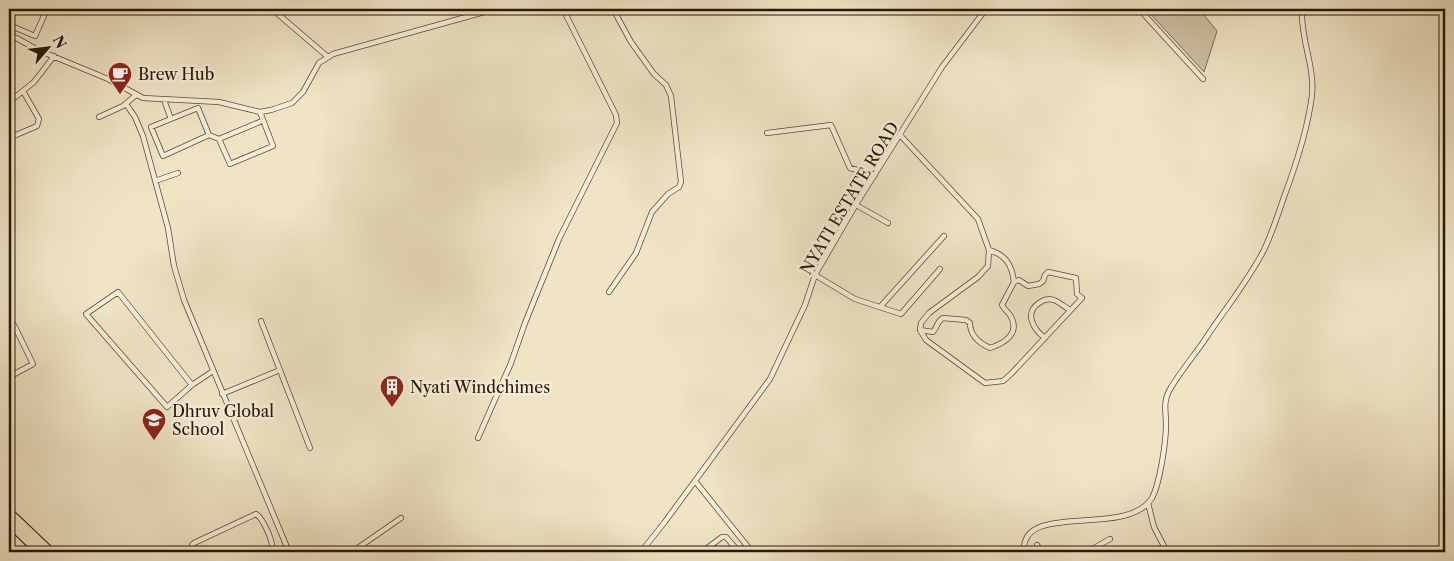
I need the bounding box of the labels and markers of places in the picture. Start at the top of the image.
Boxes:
cafe icon: Brew Hub [107,61,133,95]
place label: Brew Hub [138,64,214,84]
building icon: Nyati Windchimes [379,374,405,408]
place label: Nyati Windchimes [410,377,550,397]
place label: Dhruv Global School [172,401,274,439]
school or university icon: Dhruv Global School [141,407,167,441]

